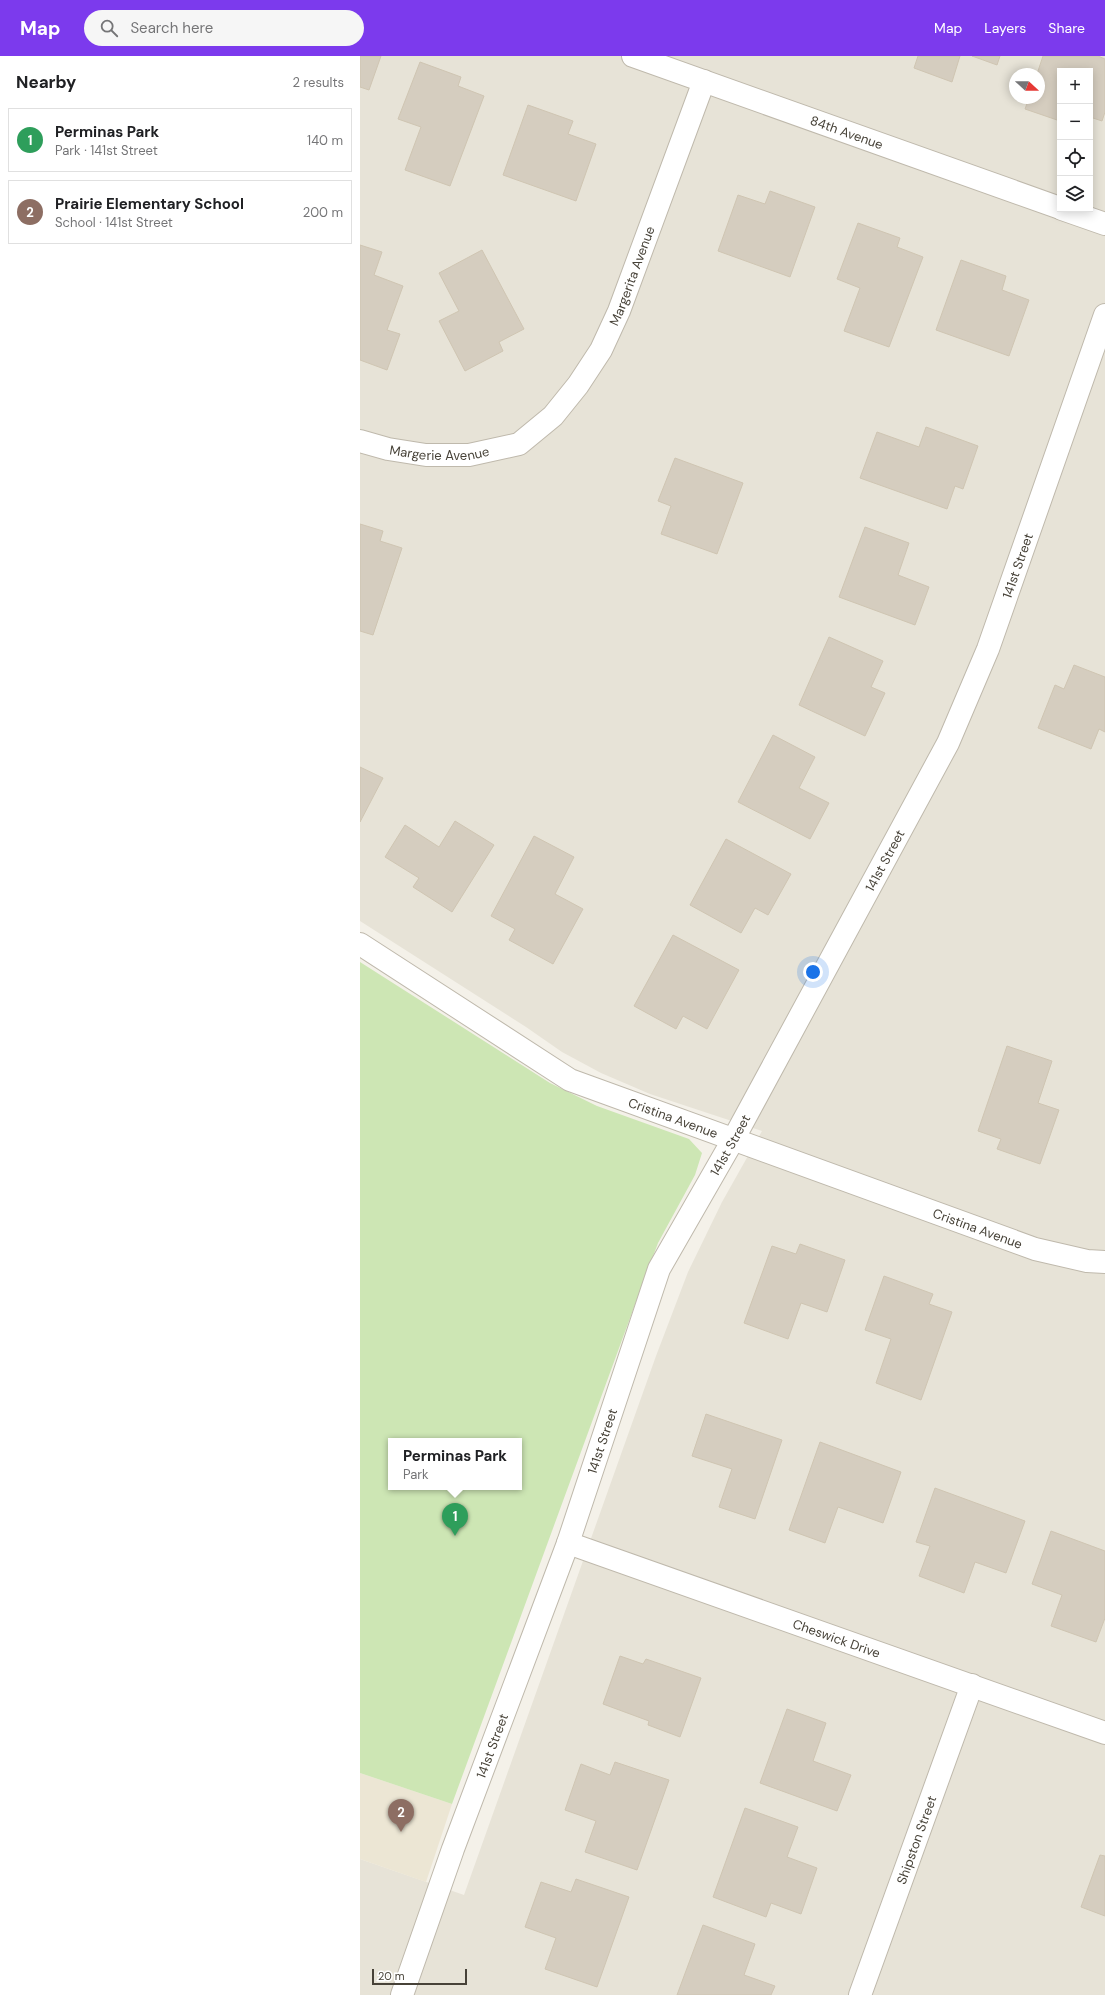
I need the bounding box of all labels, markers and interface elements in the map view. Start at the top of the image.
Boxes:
search box [84,10,364,46]
text: Map [20,16,60,41]
icon: search [98,17,120,39]
text: Search here [130,18,213,38]
text: Map [934,19,962,37]
text: Layers [984,19,1026,37]
text: Share [1048,19,1085,37]
north arrow [1009,68,1045,104]
map controls [1057,68,1093,212]
button: + [1057,68,1093,104]
text: Nearby [16,71,76,93]
text: 2 results [293,74,344,91]
button: − [1057,104,1093,140]
street label: 84th Avenue [808,111,886,153]
text: Perminas Park [55,122,159,142]
text: 1 [28,132,32,149]
text: 140 m [307,132,343,149]
button: locate [1057,140,1093,176]
text: Park · 141st Street [55,142,158,159]
button: layers [1057,176,1093,212]
text: Prairie Elementary School [55,194,244,214]
text: 2 [26,204,34,221]
text: 200 m [303,204,343,221]
text: School · 141st Street [55,214,173,231]
street label: Margerita Avenue [605,224,658,328]
street label: Margerie Avenue [388,441,491,464]
street label: 141st Street [998,531,1036,600]
street label: 141st Street [861,827,908,894]
your location [803,962,823,982]
street label: Cristina Avenue [626,1093,720,1142]
street label: 141st Street [706,1111,754,1179]
street label: Cristina Avenue [931,1204,1025,1252]
street label: 141st Street [583,1406,621,1476]
popup [388,1438,522,1490]
text: Perminas Park [403,1446,507,1466]
text: Park [403,1466,429,1483]
pin: 1 [442,1503,468,1536]
street label: Cheswick Drive [791,1615,883,1661]
street label: 141st Street [472,1711,512,1780]
street label: Shipston Street [892,1793,940,1886]
pin: 2 [388,1799,414,1832]
scale bar [372,1967,467,1986]
text: 20 m [378,1969,404,1983]

